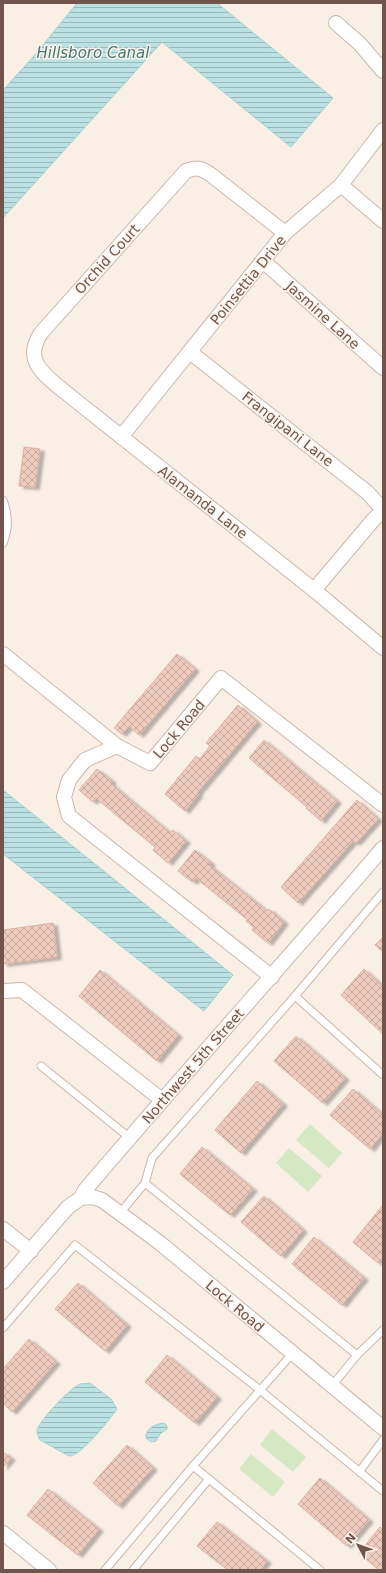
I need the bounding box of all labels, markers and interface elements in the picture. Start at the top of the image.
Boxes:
water label: Hillsboro Canal [37,44,150,62]
street label: Orchid Court [71,220,143,297]
street label: Poinsettia Drive [207,232,289,328]
street label: Jasmine Lane [282,277,363,352]
street label: Frangipani Lane [239,388,337,470]
street label: Alamanda Lane [155,462,251,542]
street label: Lock Road [150,696,208,762]
street label: Northwest 5th Street [139,1005,247,1127]
street label: Lock Road [202,1277,268,1335]
north arrow [338,1525,378,1565]
text: N [343,1531,359,1547]

